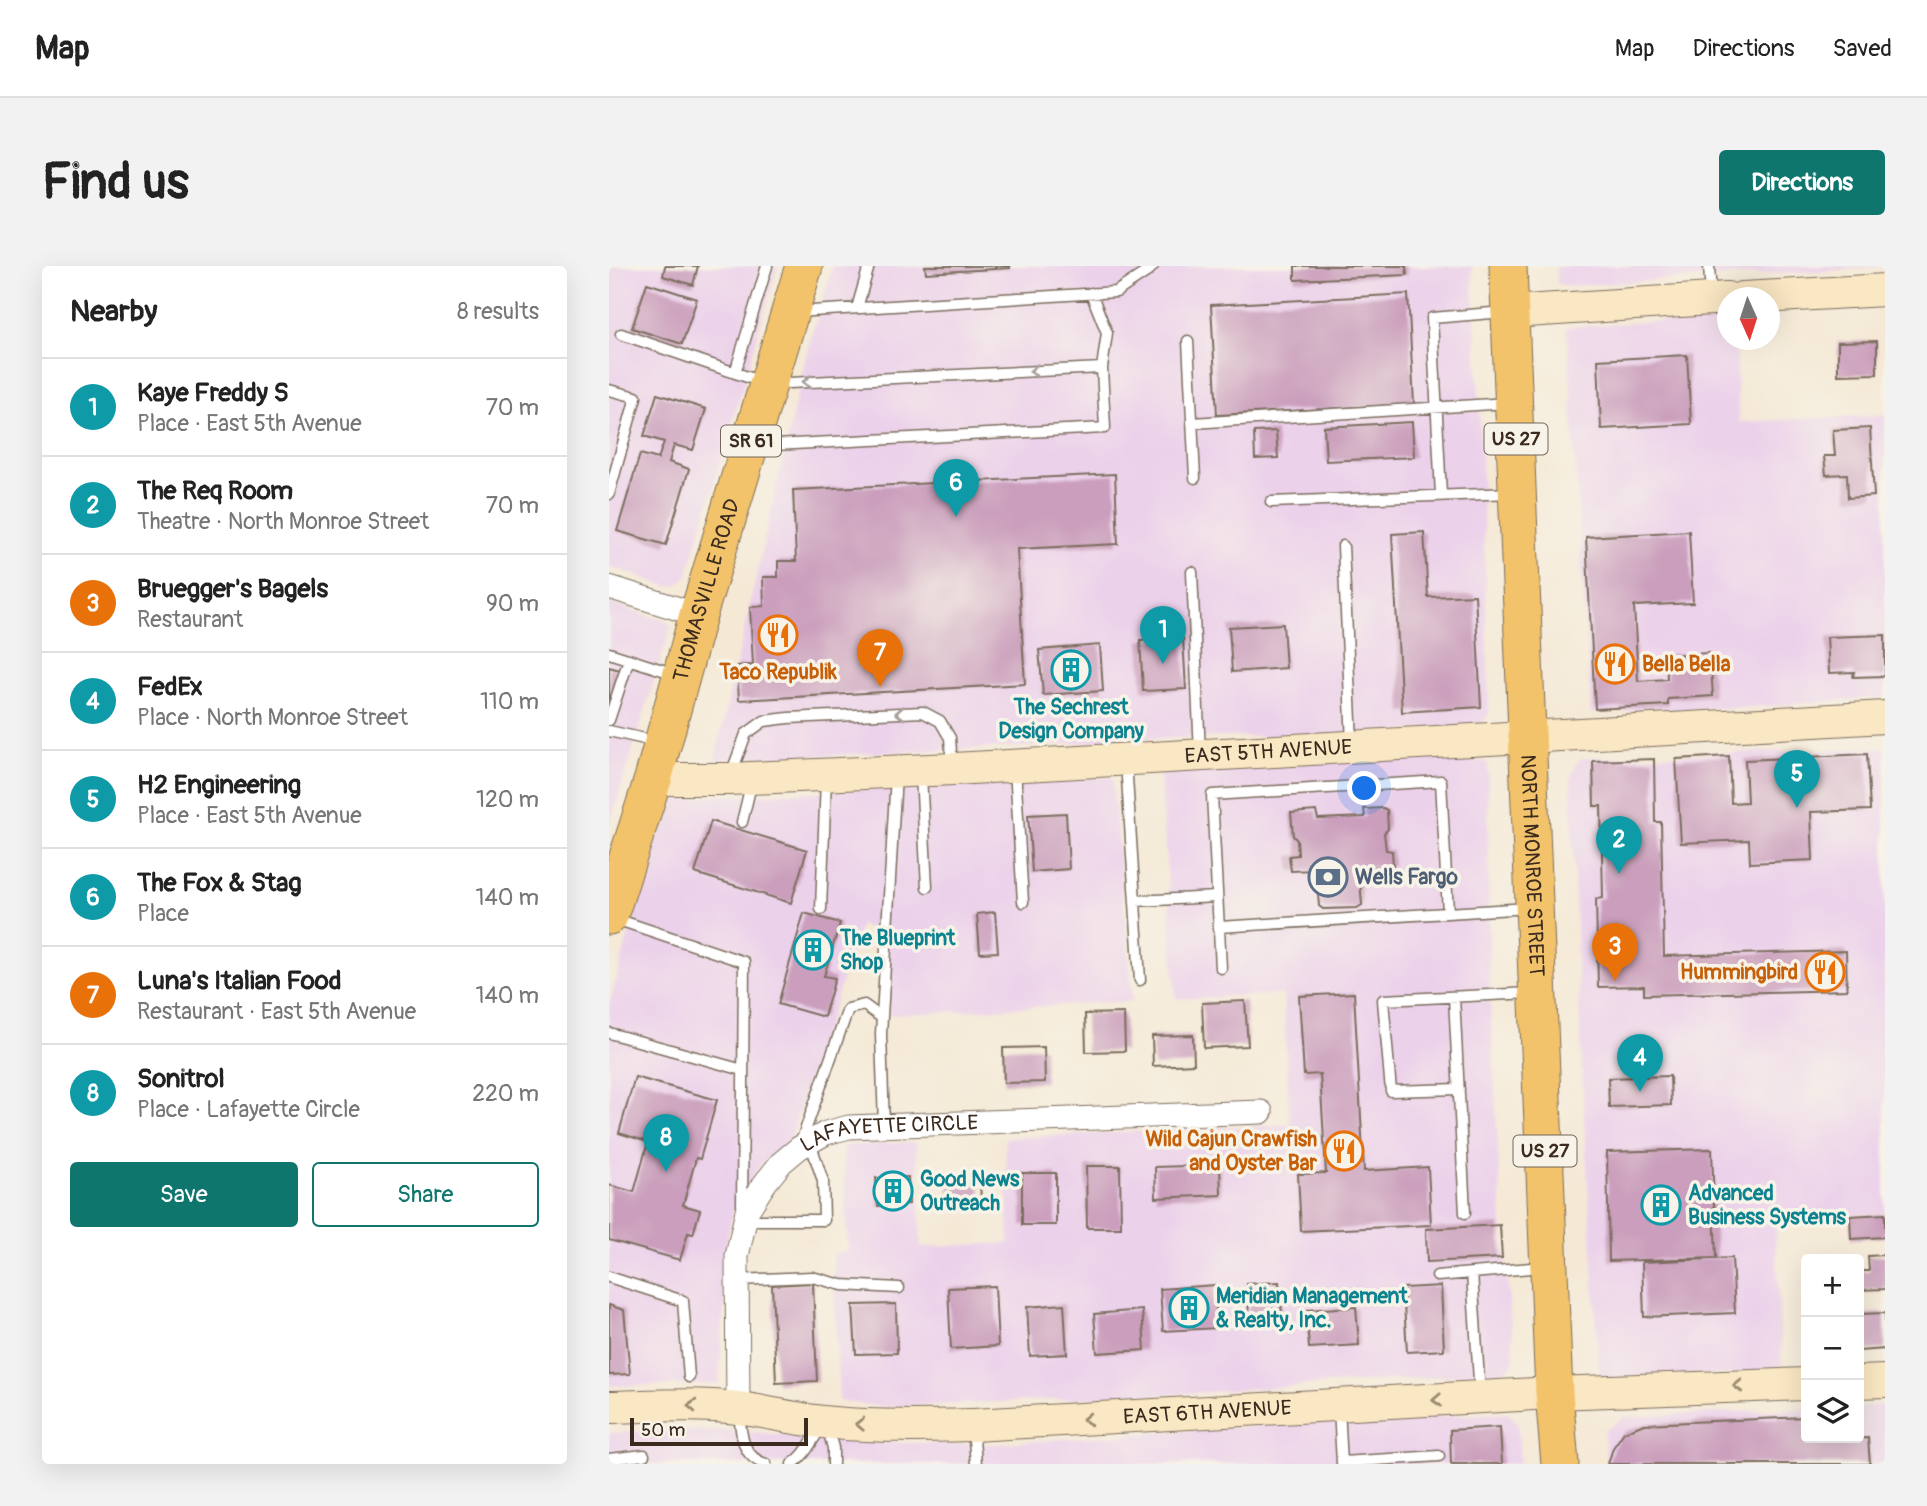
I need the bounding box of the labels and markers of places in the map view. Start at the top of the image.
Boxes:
pin: 6 [933,459,979,517]
pin: 1 [1140,606,1186,664]
restaurant icon: Taco Republik [757,614,799,656]
pin: 7 [857,629,903,687]
restaurant icon: Bella Bella [1594,643,1636,685]
building icon: The Sechrest Design Company [1050,649,1092,691]
place label: Bella Bella [1642,651,1731,678]
place label: Taco Republik [718,659,837,686]
place label: The Sechrest Design Company [998,694,1144,745]
pin: 5 [1774,750,1820,808]
pin: 2 [1596,816,1642,874]
bank icon: Wells Fargo [1307,856,1349,898]
place label: Wells Fargo [1355,864,1458,891]
pin: 3 [1592,923,1638,981]
place label: The Blueprint Shop [839,925,956,976]
building icon: The Blueprint Shop [792,929,834,971]
restaurant icon: Hummingbird [1804,951,1846,993]
place label: Hummingbird [1680,959,1798,986]
pin: 4 [1617,1034,1663,1092]
pin: 8 [643,1114,689,1172]
place label: Wild Cajun Crawfish and Oyster Bar [1145,1126,1317,1177]
restaurant icon: Wild Cajun Crawfish and Oyster Bar [1323,1130,1365,1172]
place label: Good News Outreach [920,1166,1020,1217]
building icon: Good News Outreach [872,1170,914,1212]
place label: Advanced Business Systems [1688,1180,1846,1231]
building icon: Advanced Business Systems [1640,1184,1682,1226]
place label: Meridian Management & Realty, Inc. [1216,1283,1408,1334]
building icon: Meridian Management & Realty, Inc. [1168,1287,1210,1329]

